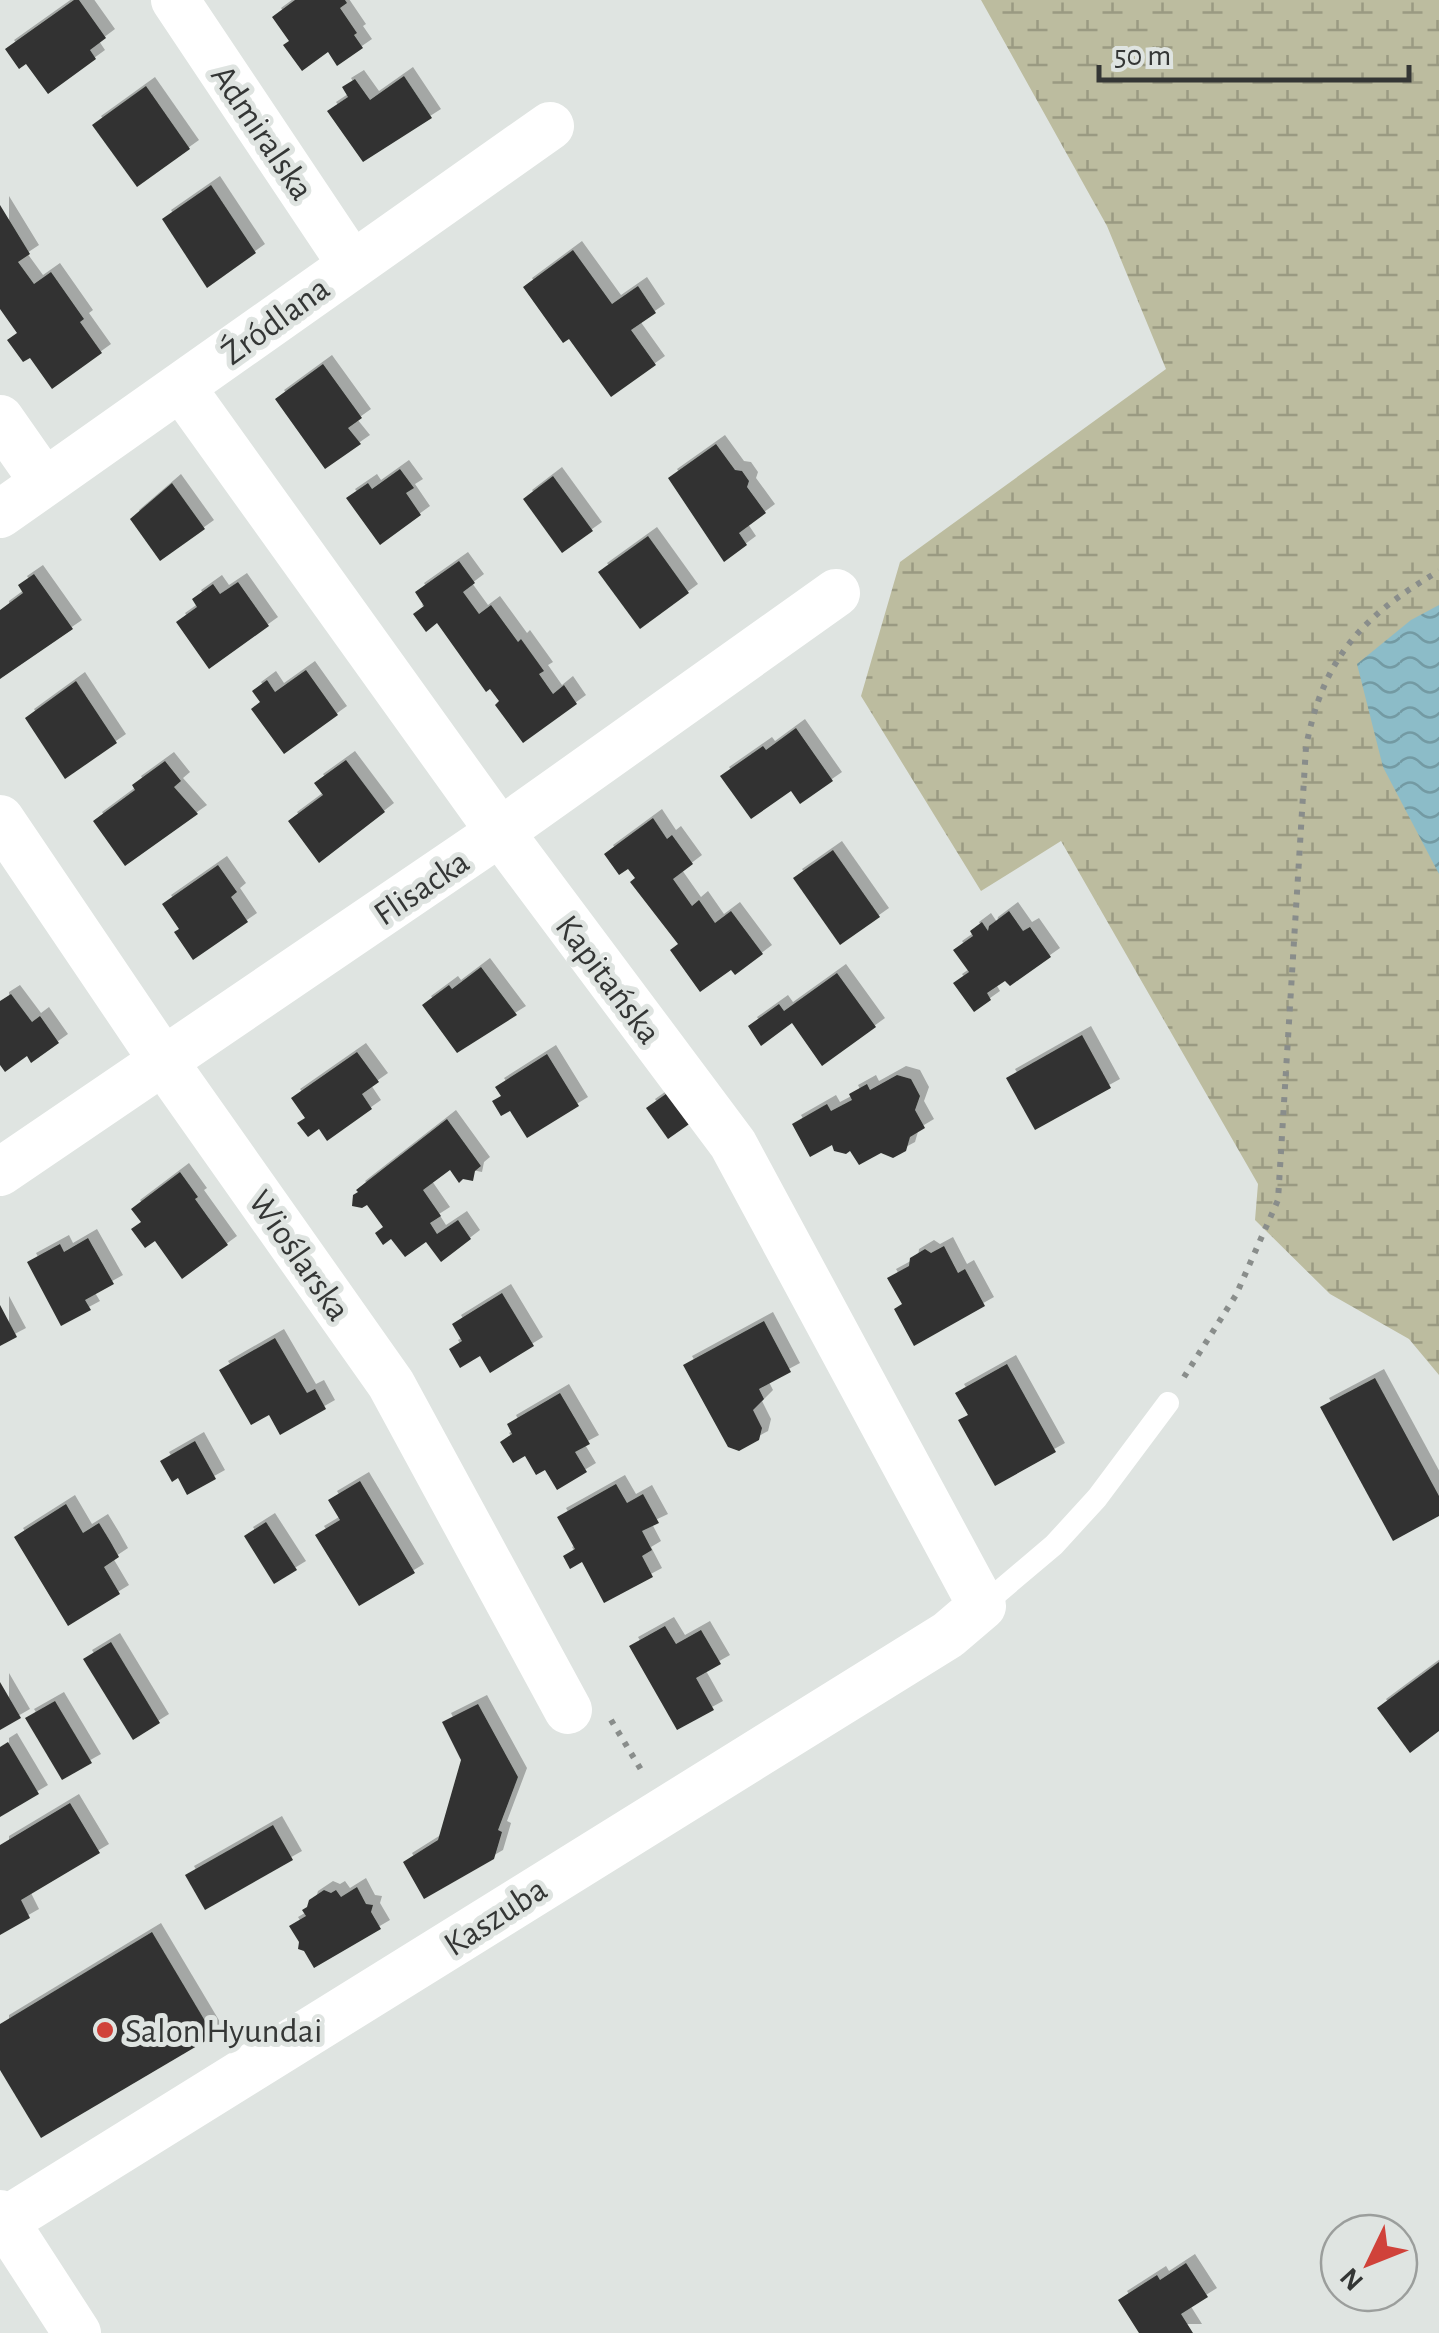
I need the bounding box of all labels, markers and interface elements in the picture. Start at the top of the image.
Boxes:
scale bar [1099,20,1409,82]
text: 50 m [1114,41,1171,71]
street label: Admiralska [204,59,319,207]
street label: Źródlana [214,269,336,372]
street label: Flisacka [368,844,476,932]
street label: Kapitańska [548,909,667,1051]
street label: Wioślarska [241,1184,356,1327]
street label: Kaszuba [438,1871,553,1963]
place label: Salon Hyundai [125,2014,322,2049]
marker: Salon Hyundai [94,2019,116,2041]
north arrow [1319,2213,1419,2313]
text: N [1335,2262,1369,2295]

